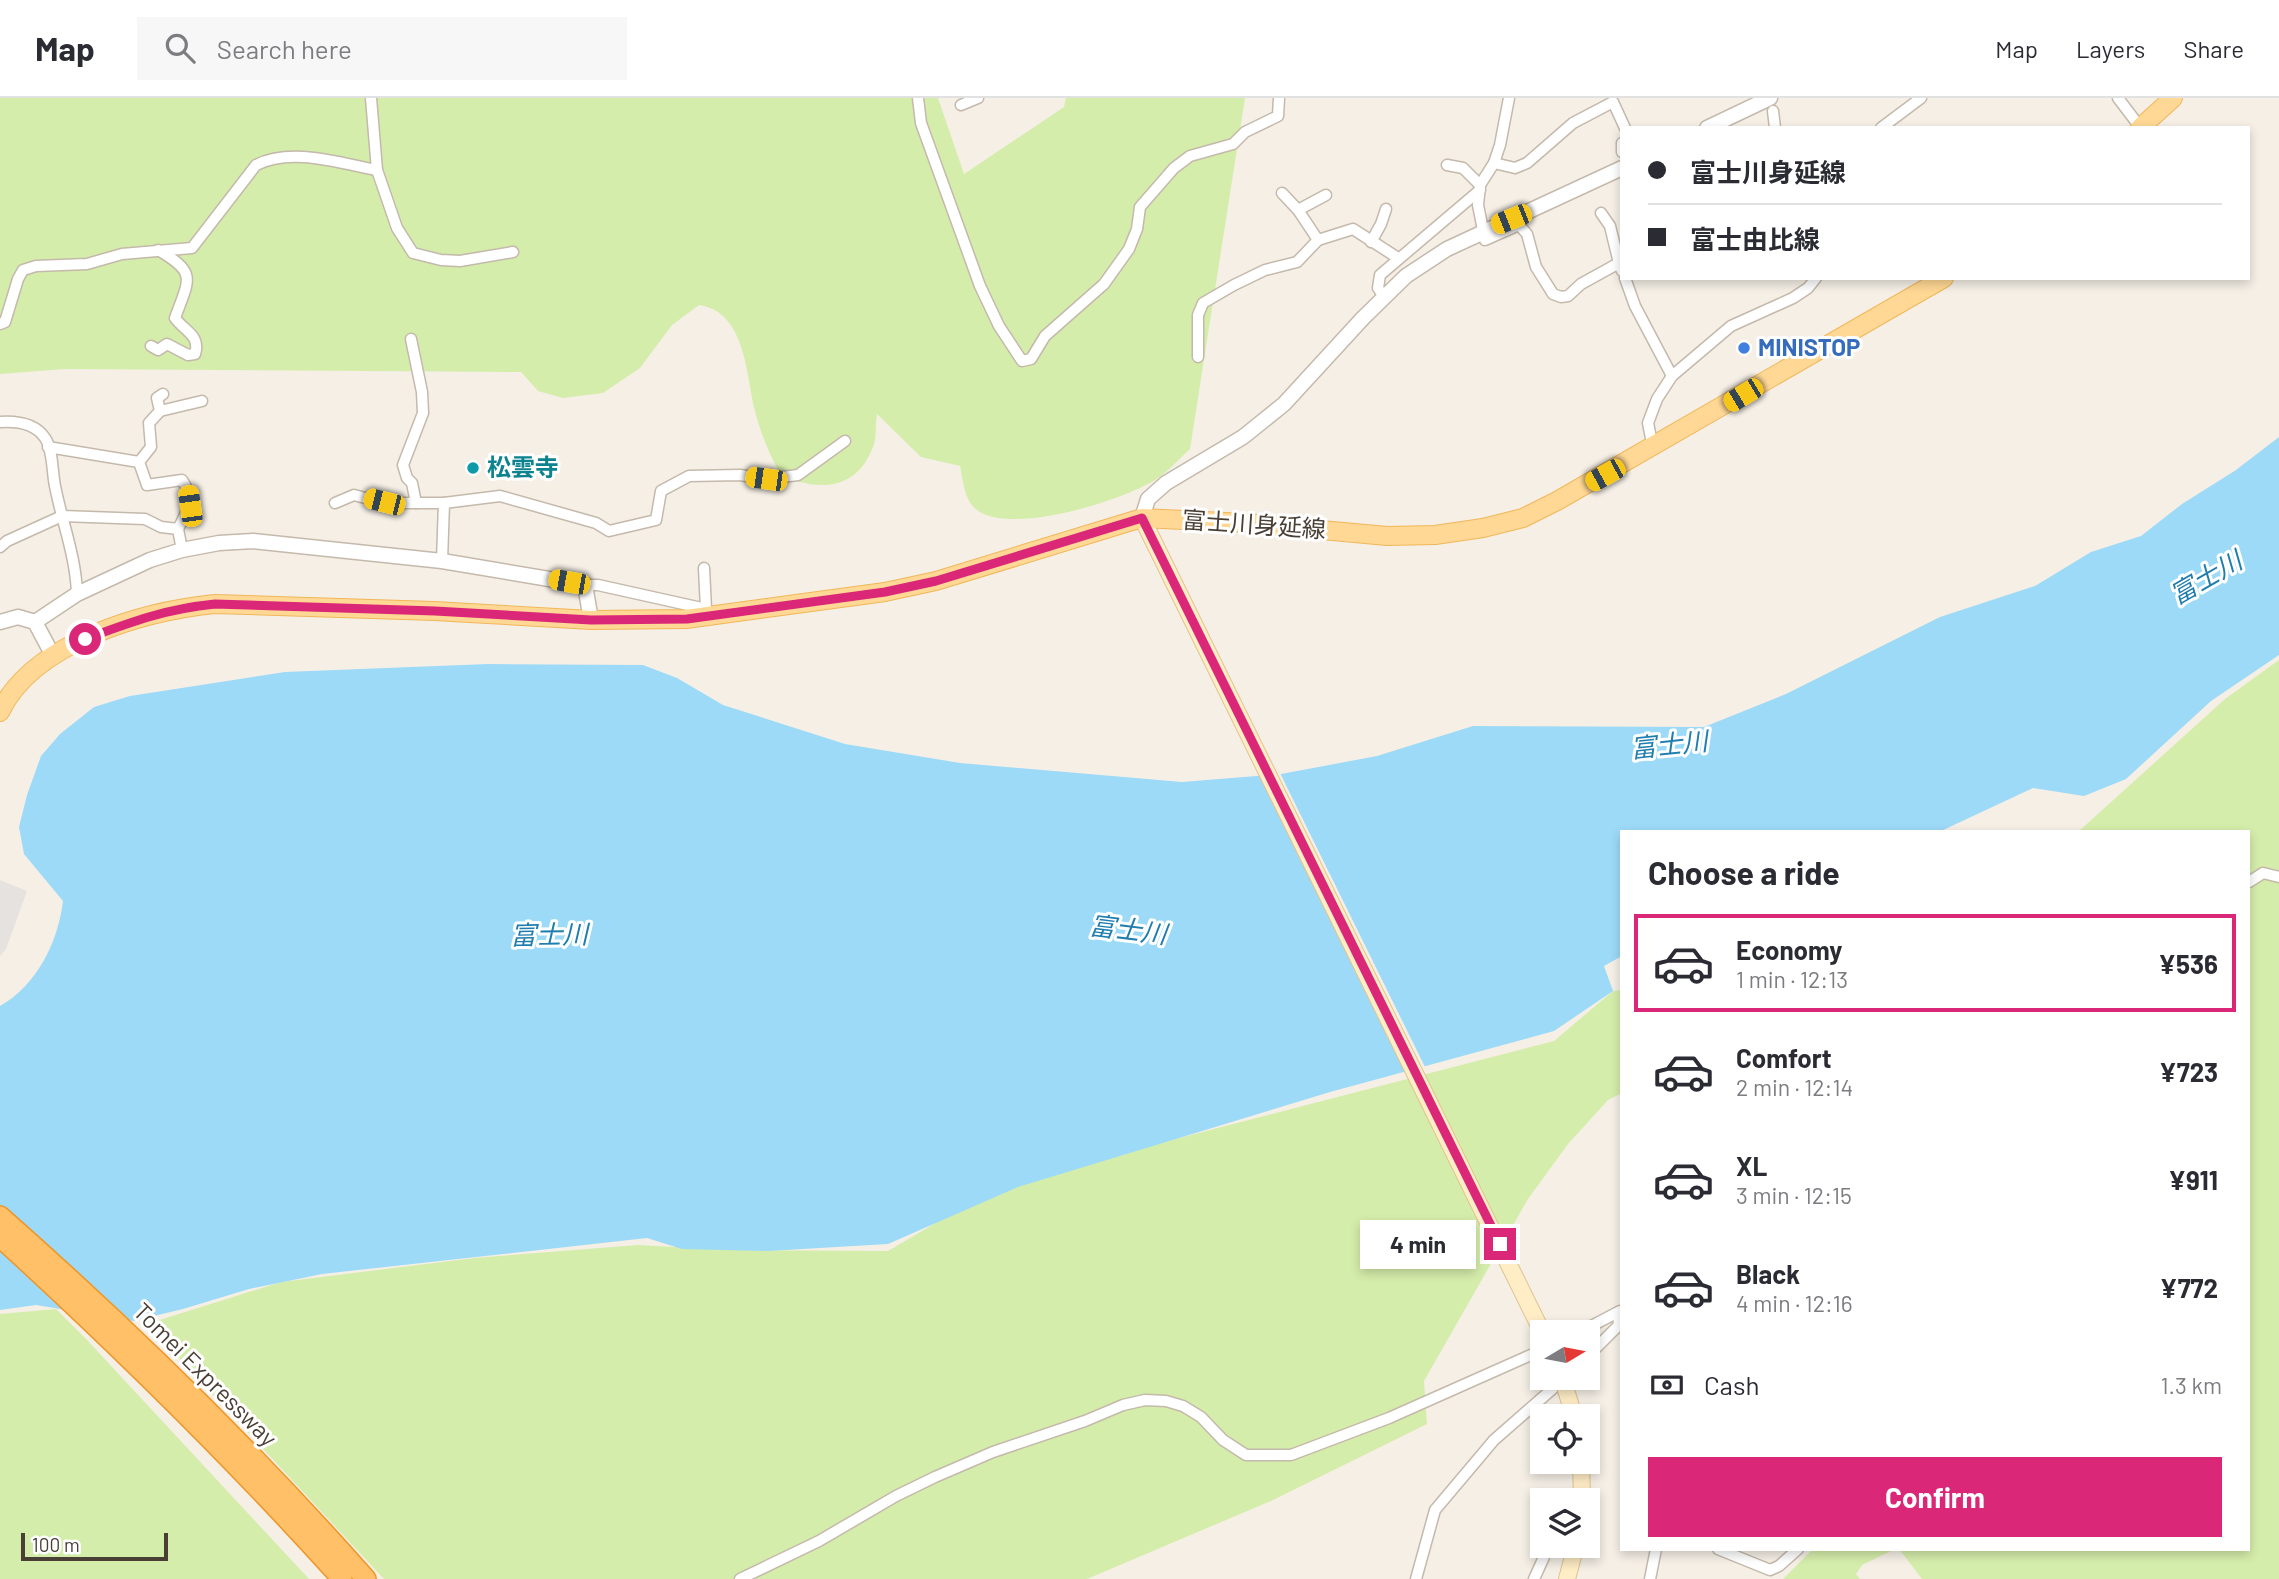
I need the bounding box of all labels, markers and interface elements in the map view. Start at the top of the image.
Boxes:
search box [137,17,627,80]
text: Map [35,28,95,68]
icon: search [161,29,199,67]
text: Search here [217,33,352,64]
text: Map [1995,34,2038,63]
text: Layers [2076,34,2145,63]
text: Share [2183,34,2244,63]
text: 富士川身延線 [1690,156,1846,187]
car [1488,201,1535,237]
text: 富士由比線 [1690,223,1820,254]
place label: MINISTOP [1758,332,1860,361]
marker: MINISTOP [1736,340,1752,356]
car [1720,375,1767,415]
place label: 松雲寺 [487,452,559,481]
car [1582,456,1629,494]
marker: 松雲寺 [465,460,481,476]
car [744,466,789,492]
car [177,484,204,528]
car [362,487,407,517]
street label: 富士川身延線 [1181,504,1327,543]
water label: 富士川 [2164,542,2249,610]
car [547,568,592,596]
route start [69,623,101,655]
water label: 富士川 [1628,724,1712,763]
text: Choose a ride [1648,853,1840,891]
water label: 富士川 [1088,908,1172,949]
water label: 富士川 [510,917,591,950]
icon: car [1652,932,1715,995]
text: Economy [1736,934,1842,965]
text: ¥536 [2158,948,2218,979]
text: 1 min · 12:13 [1736,965,1848,993]
icon: car [1652,1040,1715,1103]
text: Comfort [1736,1042,1832,1073]
text: ¥723 [2159,1056,2218,1087]
text: 2 min · 12:14 [1736,1073,1853,1101]
icon: car [1652,1148,1715,1211]
text: XL [1736,1150,1767,1181]
text: ¥911 [2168,1164,2218,1195]
text: 3 min · 12:15 [1736,1181,1852,1209]
callout: 4 min [1360,1220,1476,1268]
route end [1484,1228,1516,1260]
text: 4 min [1390,1230,1446,1258]
icon: car [1652,1256,1715,1319]
text: Black [1736,1258,1800,1289]
text: ¥772 [2160,1272,2218,1303]
text: 4 min · 12:16 [1736,1289,1853,1317]
street label: Tomei Expressway [128,1296,284,1452]
north arrow [1530,1320,1600,1390]
map controls [1530,1320,1600,1558]
icon: cash [1648,1366,1686,1404]
text: Cash [1704,1369,1759,1400]
text: 1.3 km [2161,1371,2222,1399]
button: locate [1530,1404,1600,1474]
button: Confirm [1648,1457,2222,1537]
button: layers [1530,1488,1600,1558]
scale bar [21,1530,168,1562]
text: 100 m [32,1533,80,1556]

